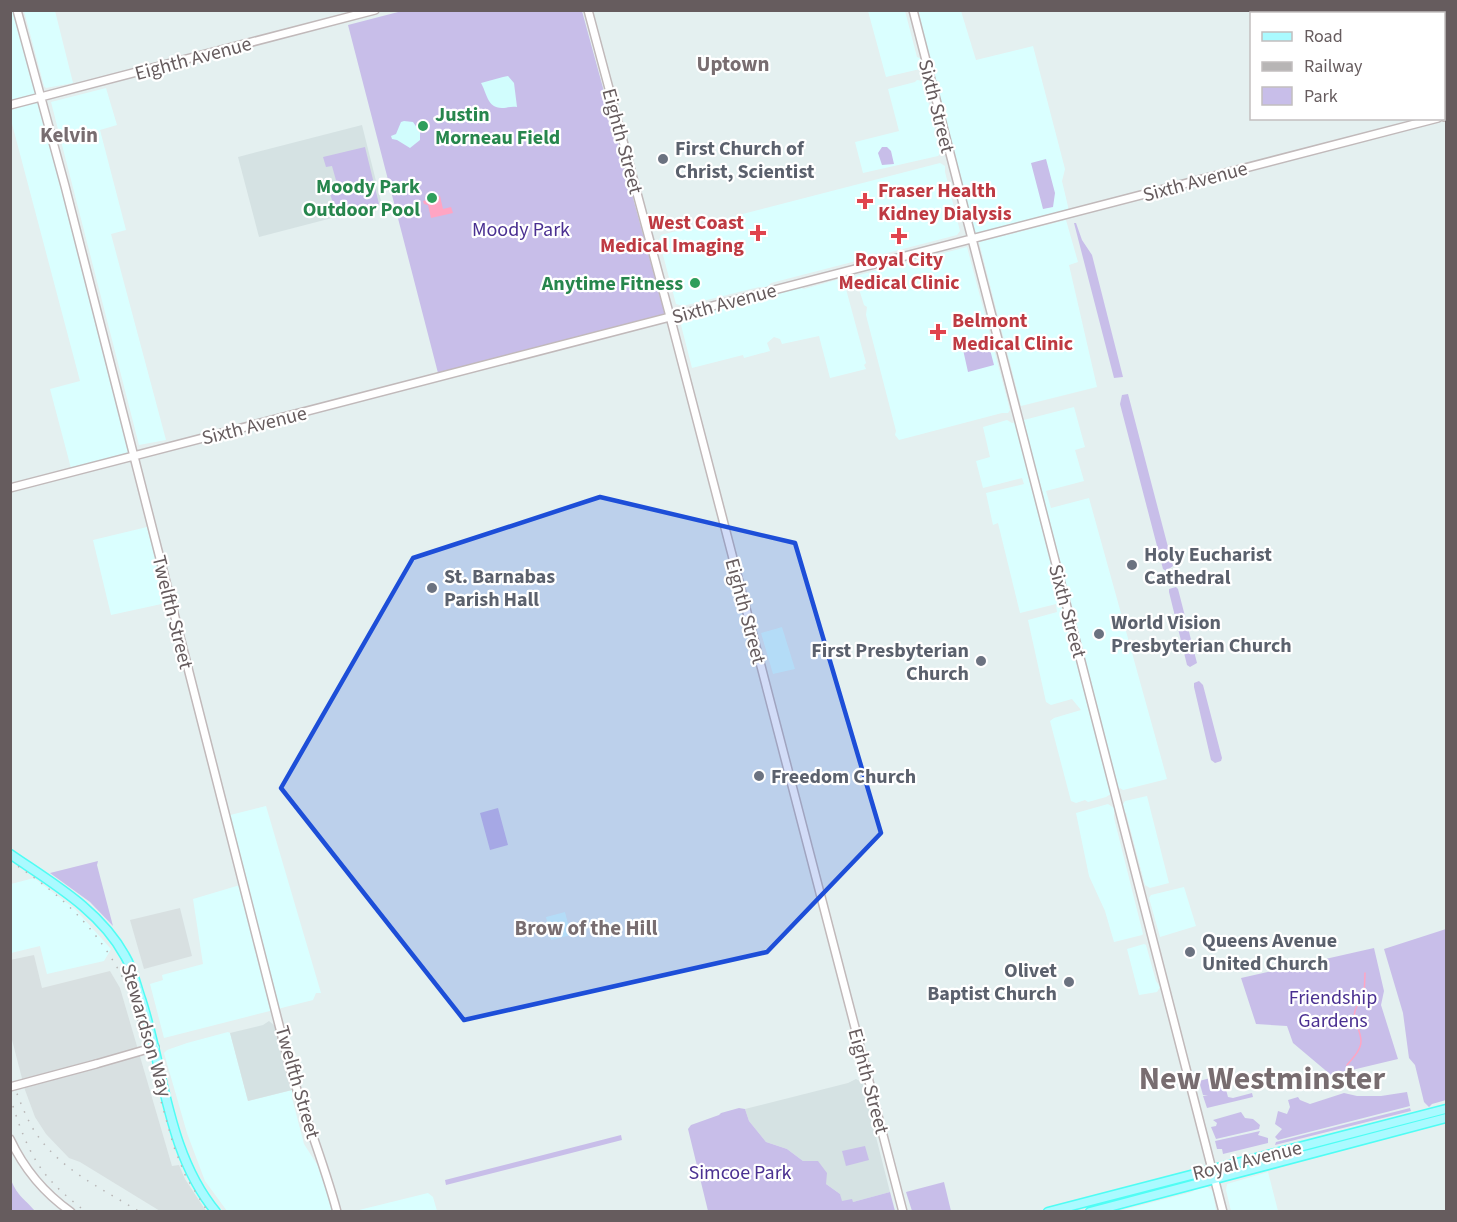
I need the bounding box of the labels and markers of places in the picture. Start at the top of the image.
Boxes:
place label: Justin Morneau Field [435,101,560,152]
marker: Justin Morneau Field [416,119,430,133]
place label: First Church of Christ, Scientist [675,135,815,186]
marker: First Church of Christ, Scientist [656,152,670,166]
place label: Moody Park Outdoor Pool [303,173,420,224]
place label: Fraser Health Kidney Dialysis [878,177,1012,228]
marker: Moody Park Outdoor Pool [425,191,439,205]
marker: Fraser Health Kidney Dialysis [856,192,874,210]
place label: West Coast Medical Imaging [600,209,744,260]
marker: West Coast Medical Imaging [749,224,767,242]
marker: Royal City Medical Clinic [890,227,908,245]
place label: Royal City Medical Clinic [838,246,960,297]
place label: Anytime Fitness [541,270,683,298]
marker: Anytime Fitness [688,276,702,290]
place label: Belmont Medical Clinic [952,307,1073,358]
marker: Belmont Medical Clinic [929,323,947,341]
place label: Holy Eucharist Cathedral [1144,541,1272,592]
marker: Holy Eucharist Cathedral [1125,558,1139,572]
place label: St. Barnabas Parish Hall [444,563,555,614]
marker: St. Barnabas Parish Hall [425,581,439,595]
place label: World Vision Presbyterian Church [1111,609,1292,660]
marker: World Vision Presbyterian Church [1092,627,1106,641]
place label: First Presbyterian Church [811,637,969,688]
marker: First Presbyterian Church [974,654,988,668]
place label: Freedom Church [771,763,916,791]
marker: Freedom Church [752,769,766,783]
place label: Queens Avenue United Church [1202,927,1337,978]
marker: Queens Avenue United Church [1183,945,1197,959]
place label: Olivet Baptist Church [927,957,1057,1008]
marker: Olivet Baptist Church [1062,975,1076,989]

